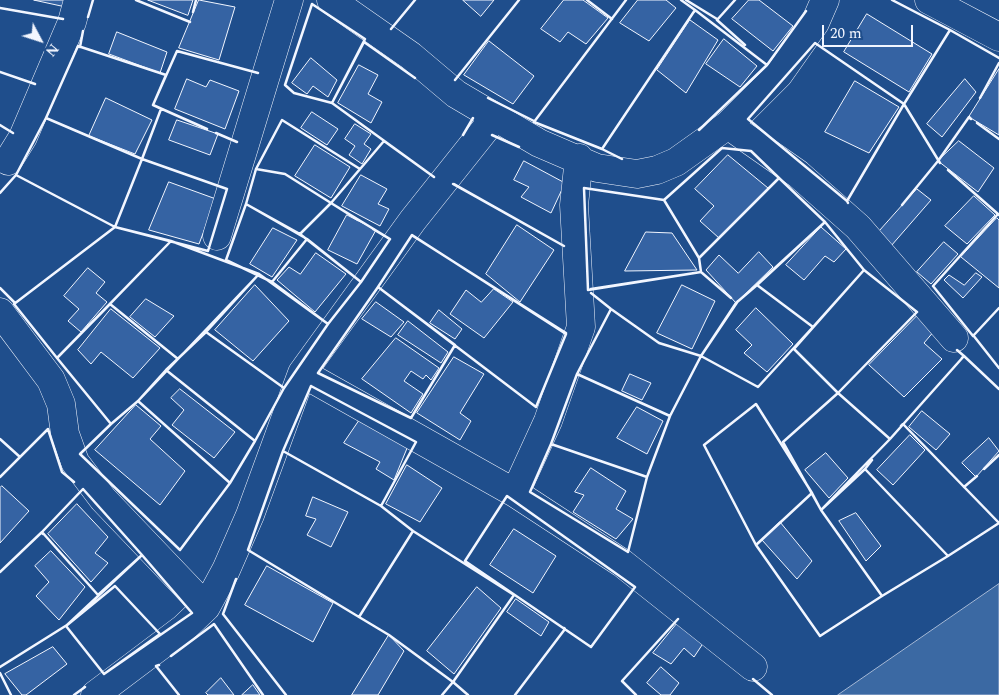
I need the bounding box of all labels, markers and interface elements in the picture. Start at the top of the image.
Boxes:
north arrow [15,15,65,65]
scale bar [824,15,915,47]
text: 20 m [830,22,862,45]
text: N [40,39,64,61]

